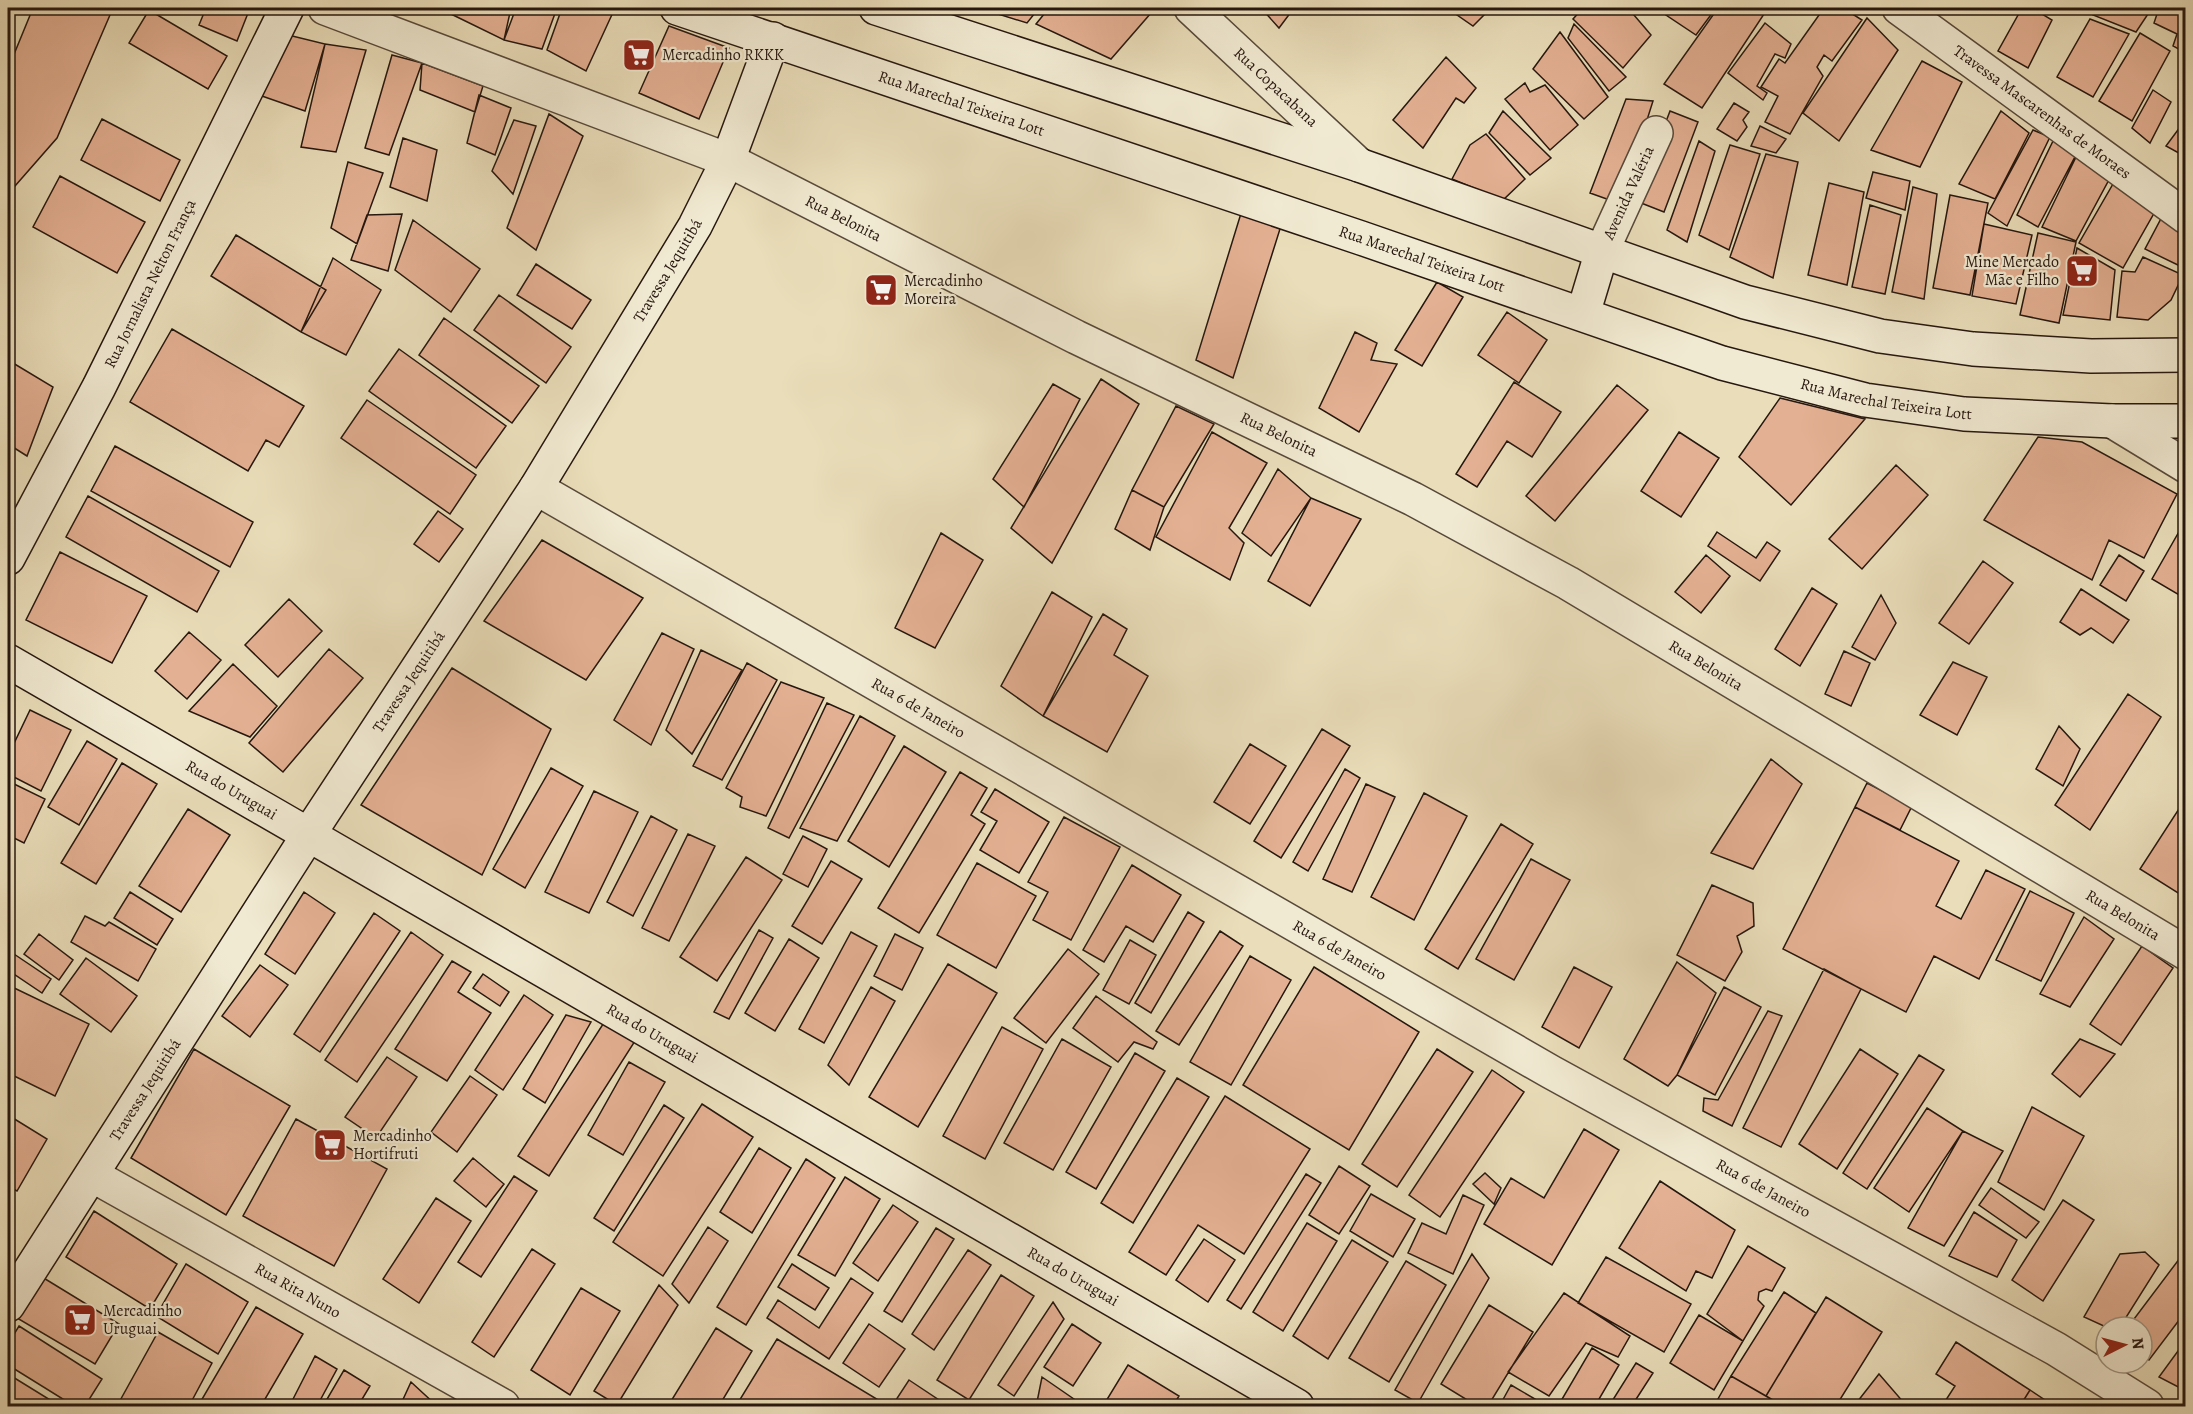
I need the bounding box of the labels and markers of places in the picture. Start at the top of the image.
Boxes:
supermarket icon: Mercadinho RKKK [621,37,657,73]
place label: Mercadinho RKKK [662,44,784,66]
place label: Mine Mercado Mãe e Filho [1965,251,2059,291]
supermarket icon: Mine Mercado Mãe e Filho [2064,253,2100,289]
place label: Mercadinho Moreira [904,270,983,310]
supermarket icon: Mercadinho Moreira [863,272,899,308]
place label: Mercadinho Hortifruti [353,1125,432,1165]
supermarket icon: Mercadinho Hortifruti [312,1127,348,1163]
place label: Mercadinho Uruguai [103,1300,182,1340]
supermarket icon: Mercadinho Uruguai [62,1302,98,1338]

